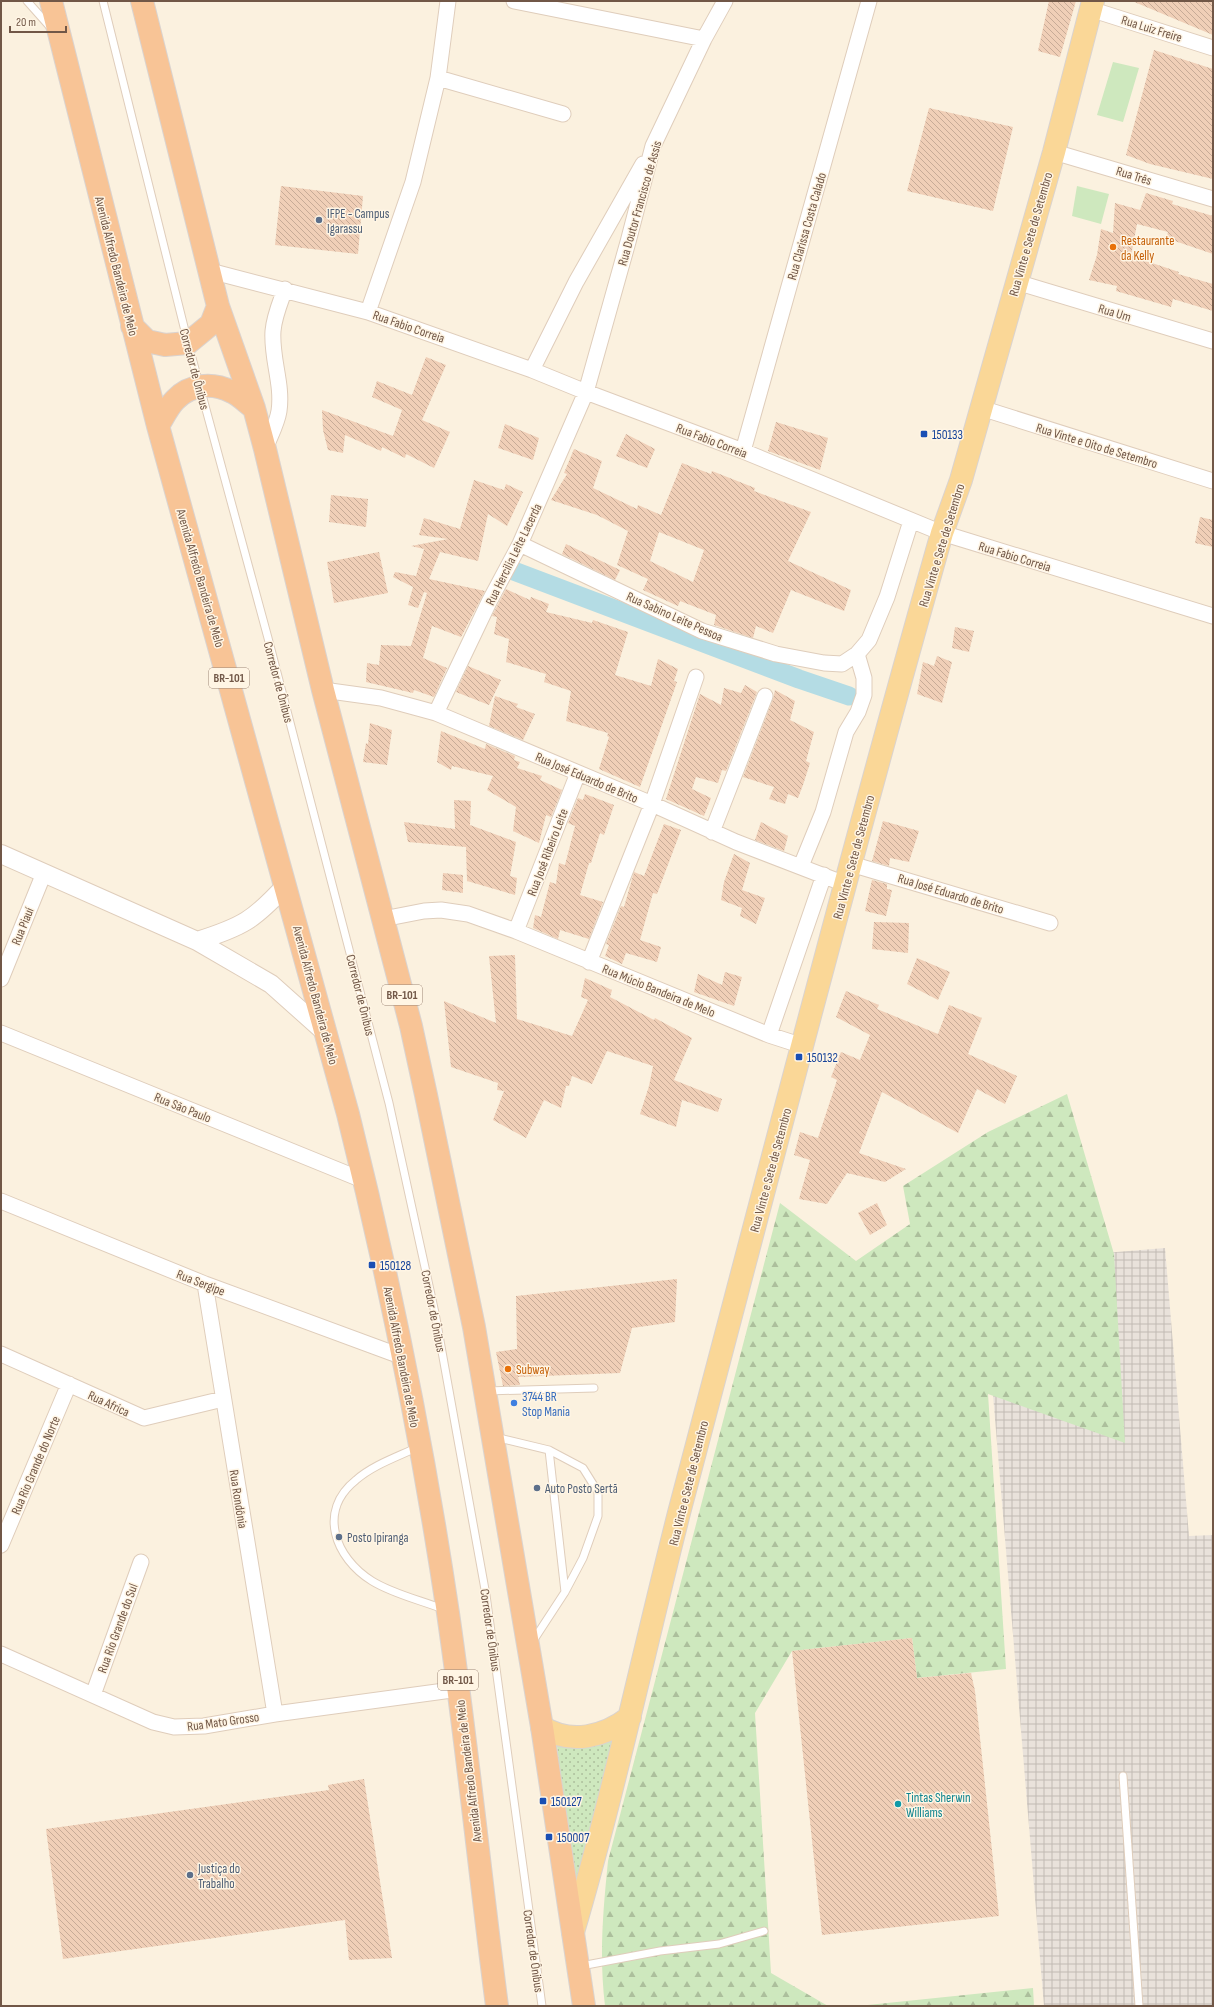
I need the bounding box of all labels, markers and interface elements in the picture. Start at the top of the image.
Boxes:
scale bar [10,8,66,34]
street label: Rua Luiz Freire [1119,12,1184,46]
text: 20 m [16,15,36,30]
street label: Rua Doutor Francisco de Assis [614,139,666,268]
street label: Rua Três [1114,163,1154,189]
street label: Rua Clarissa Costa Calado [784,171,830,282]
street label: Rua Vinte e Sete de Setembro [1006,171,1056,298]
street label: Avenida Alfredo Bandeira de Melo [91,194,141,338]
place label: IFPE - Campus Igarassu [327,206,390,237]
marker: IFPE - Campus Igarassu [314,215,324,225]
place label: Restaurante da Kelly [1121,233,1174,264]
marker: Restaurante da Kelly [1108,242,1118,252]
street label: Rua Um [1096,300,1133,325]
street label: Rua Fabio Correia [371,307,447,347]
street label: Corredor de Ônibus [176,327,213,412]
street label: Rua Fabio Correia [674,420,750,462]
street label: Rua Vinte e Oito de Setembro [1034,420,1159,472]
place label: 150133 [932,427,963,443]
marker: 150133 [919,429,929,439]
street label: Rua Vinte e Sete de Setembro [916,482,968,609]
street label: Rua Hercilia Leite Lacerda [482,501,545,608]
street label: Avenida Alfredo Bandeira de Melo [172,506,227,649]
street label: Rua Fabio Correia [977,538,1053,576]
street label: Rua Sabino Leite Pessoa [624,589,725,645]
street label: Corredor de Ônibus [260,640,297,725]
road number: BR-101 [209,668,249,688]
street label: Rua José Eduardo de Brito [533,749,640,807]
street label: Rua Vinte e Sete de Setembro [830,793,878,921]
street label: Rua José Ribeiro Leite [524,806,572,898]
street label: Rua José Eduardo de Brito [896,870,1006,918]
street label: Rua Piauí [8,905,38,948]
street label: Avenida Alfredo Bandeira de Melo [289,923,341,1066]
street label: Corredor de Ônibus [342,953,378,1038]
street label: Rua Múcio Bandeira de Melo [600,961,717,1021]
road number: BR-101 [382,985,422,1005]
place label: 150132 [807,1050,838,1066]
marker: 150132 [794,1052,804,1062]
street label: Rua São Paulo [152,1089,213,1127]
street label: Rua Vinte e Sete de Setembro [747,1106,795,1234]
place label: 150128 [380,1258,412,1274]
marker: 150128 [367,1260,377,1270]
street label: Rua Sergipe [174,1266,227,1300]
street label: Corredor de Ônibus [417,1269,449,1354]
street label: Avenida Alfredo Bandeira de Melo [379,1284,423,1429]
place label: Subway [516,1362,549,1378]
marker: Subway [503,1364,513,1374]
street label: Rua Africa [85,1387,132,1420]
place label: 3744 BR Stop Mania [522,1389,570,1420]
marker: 3744 BR Stop Mania [509,1398,519,1408]
street label: Rua Rio Grande do Norte [8,1414,64,1517]
street label: Rua Vinte e Sete de Setembro [666,1419,712,1547]
street label: Rua Rondônia [225,1469,251,1530]
place label: Auto Posto Sertã [544,1481,618,1497]
marker: Auto Posto Sertã [532,1483,542,1493]
place label: Posto Ipiranga [347,1530,408,1546]
marker: Posto Ipiranga [334,1532,344,1542]
street label: Rua Rio Grande do Sul [94,1581,142,1675]
street label: Corredor de Ônibus [476,1588,504,1673]
road number: BR-101 [438,1670,478,1690]
street label: Avenida Alfredo Bandeira de Melo [452,1699,486,1844]
street label: Rua Mato Grosso [186,1709,260,1735]
place label: Tintas Sherwin Williams [906,1790,971,1821]
place label: 150127 [551,1794,583,1810]
marker: 150127 [538,1796,548,1806]
marker: Tintas Sherwin Williams [893,1799,903,1809]
place label: 150007 [557,1830,590,1846]
marker: 150007 [544,1832,554,1842]
place label: Justiça do Trabalho [197,1861,240,1892]
marker: Justiça do Trabalho [185,1870,195,1880]
street label: Corredor de Ônibus [519,1909,547,1994]

